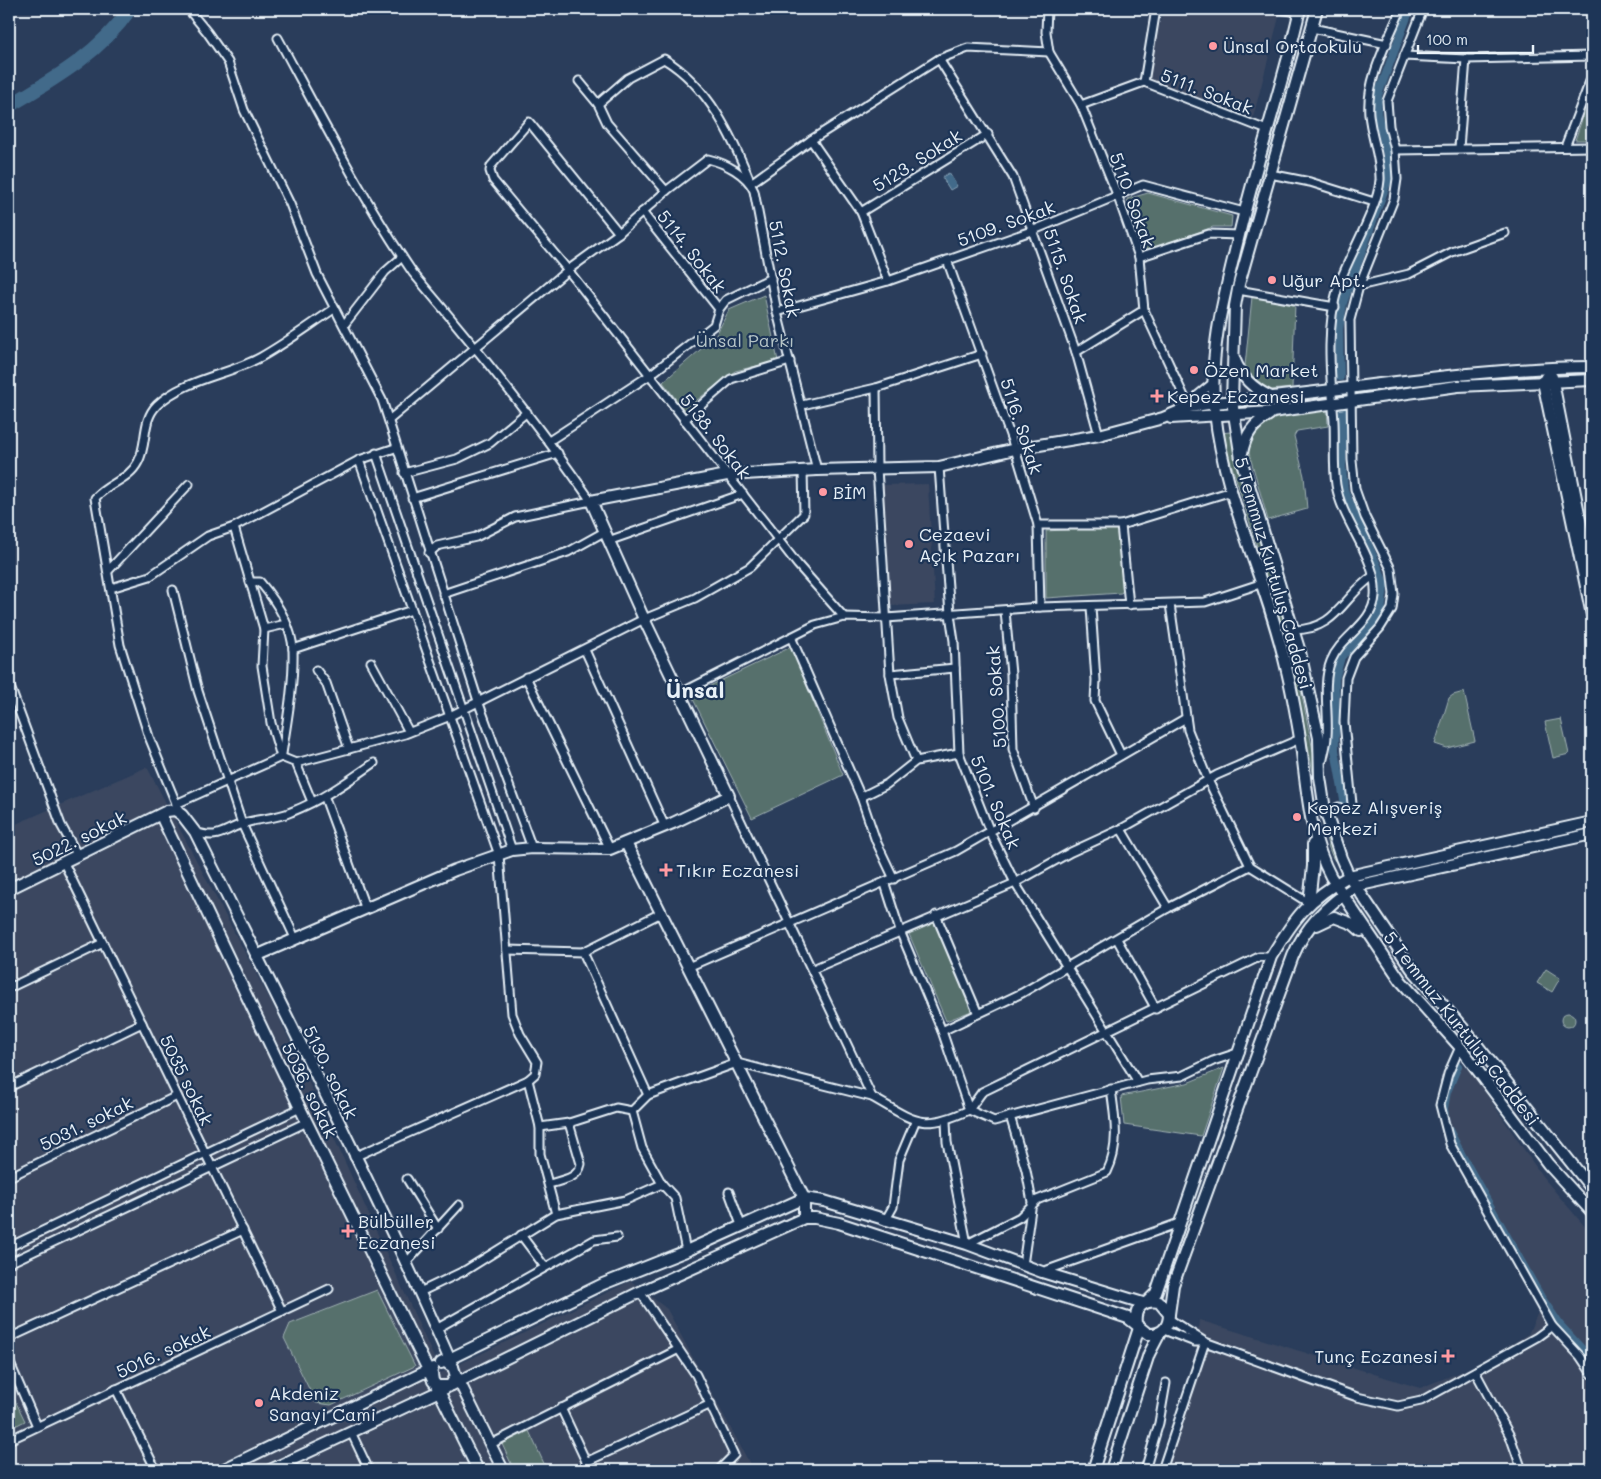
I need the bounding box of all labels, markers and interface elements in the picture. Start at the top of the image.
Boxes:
scale bar [1418,22,1534,54]
text: 100 m [1426,29,1468,49]
place label: Ünsal Ortaokulu [1223,34,1362,58]
marker: Ünsal Ortaokulu [1207,40,1219,52]
street label: 5111. Sokak [1157,62,1257,120]
street label: 5123. Sokak [868,123,966,197]
street label: 5110. Sokak [1105,149,1161,251]
street label: 5109. Sokak [954,194,1058,252]
street label: 5114. Sokak [652,204,732,298]
street label: 5112. Sokak [764,218,806,320]
street label: 5115. Sokak [1038,225,1094,327]
place label: Uğur Apt. [1282,268,1366,292]
marker: Uğur Apt. [1266,274,1278,286]
park label: Ünsal Parkı [696,328,794,352]
place label: Özen Market [1204,358,1318,382]
marker: Özen Market [1188,364,1200,376]
street label: 5116. Sokak [995,375,1049,477]
place label: Kepez Eczanesi [1167,384,1305,408]
street label: 5138. Sokak [675,388,757,484]
marker: Kepez Eczanesi [1151,390,1163,402]
street label: 5 Temmuz Kurtuluş Caddesi [1229,454,1319,692]
place label: BİM [833,480,866,504]
marker: BİM [817,486,829,498]
place label: Cezaevi Açık Pazarı [919,522,1020,567]
marker: Cezaevi Açık Pazarı [903,538,915,550]
street label: 5100. Sokak [980,645,1012,749]
district label: Ünsal [666,675,724,704]
street label: 5101. Sokak [965,751,1027,853]
place label: Kepez Alışveriş Merkezi [1307,795,1442,840]
street label: 5022. sokak [28,805,130,871]
marker: Kepez Alışveriş Merkezi [1291,811,1303,823]
place label: Tıkır Eczanesi [676,858,799,882]
marker: Tıkır Eczanesi [660,864,672,876]
street label: 5 Temmuz Kurtuluş Caddesi [1379,926,1545,1130]
street label: 5130. sokak [298,1021,364,1123]
street label: 5035 sokak [155,1031,219,1129]
street label: 5036. sokak [276,1038,344,1142]
street label: 5031. sokak [35,1090,137,1156]
place label: Bülbüller Eczanesi [358,1209,436,1254]
marker: Bülbüller Eczanesi [342,1225,354,1237]
street label: 5016. sokak [112,1319,214,1383]
place label: Tunç Eczanesi [1314,1344,1438,1368]
marker: Tunç Eczanesi [1442,1350,1454,1362]
place label: Akdeniz Sanayi Cami [269,1381,376,1426]
marker: Akdeniz Sanayi Cami [253,1397,265,1409]

